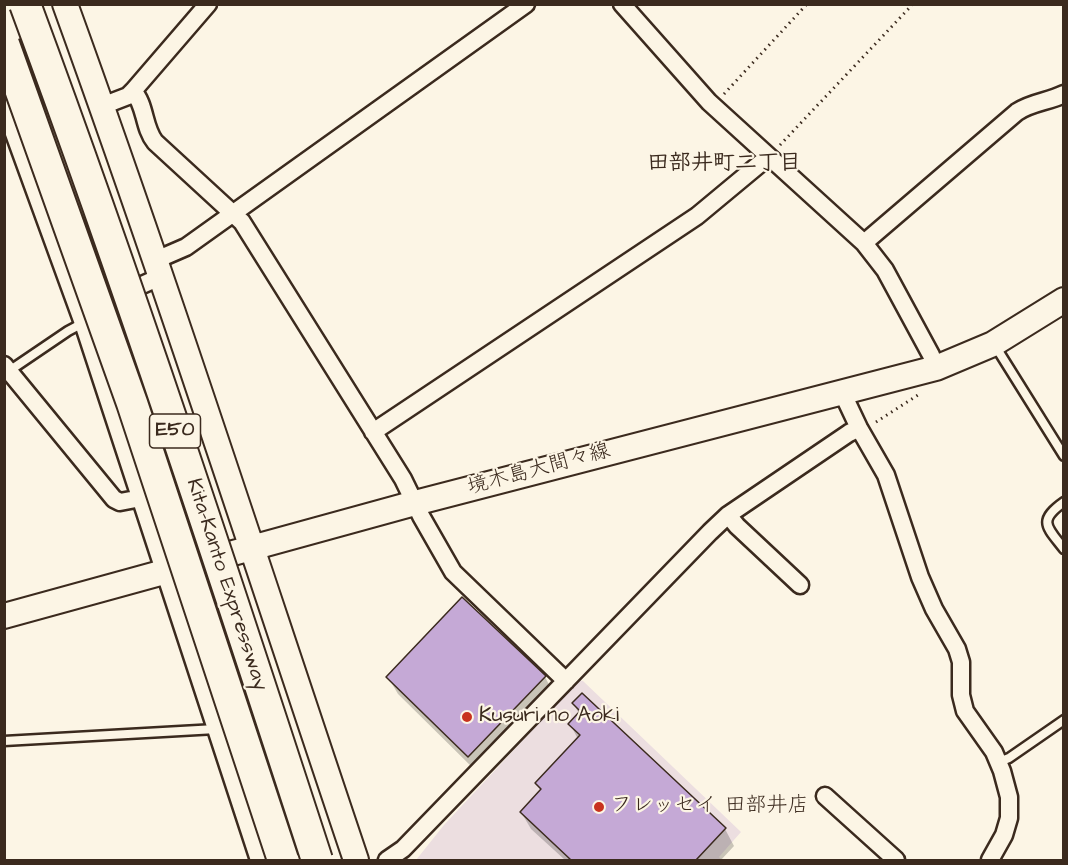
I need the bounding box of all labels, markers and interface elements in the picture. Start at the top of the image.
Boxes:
district label: 田部井町二丁目 [647,151,801,177]
road number: E50 [150,414,201,448]
street label: 境木島大間々線 [465,439,613,501]
street label: Kita-Kanto Expressway [180,476,272,694]
place label: Kusuri no Aoki [479,704,619,730]
marker: Kusuri no Aoki [460,710,474,724]
place label: フレッセイ 田部井店 [611,794,808,820]
marker: フレッセイ 田部井店 [592,800,606,814]

